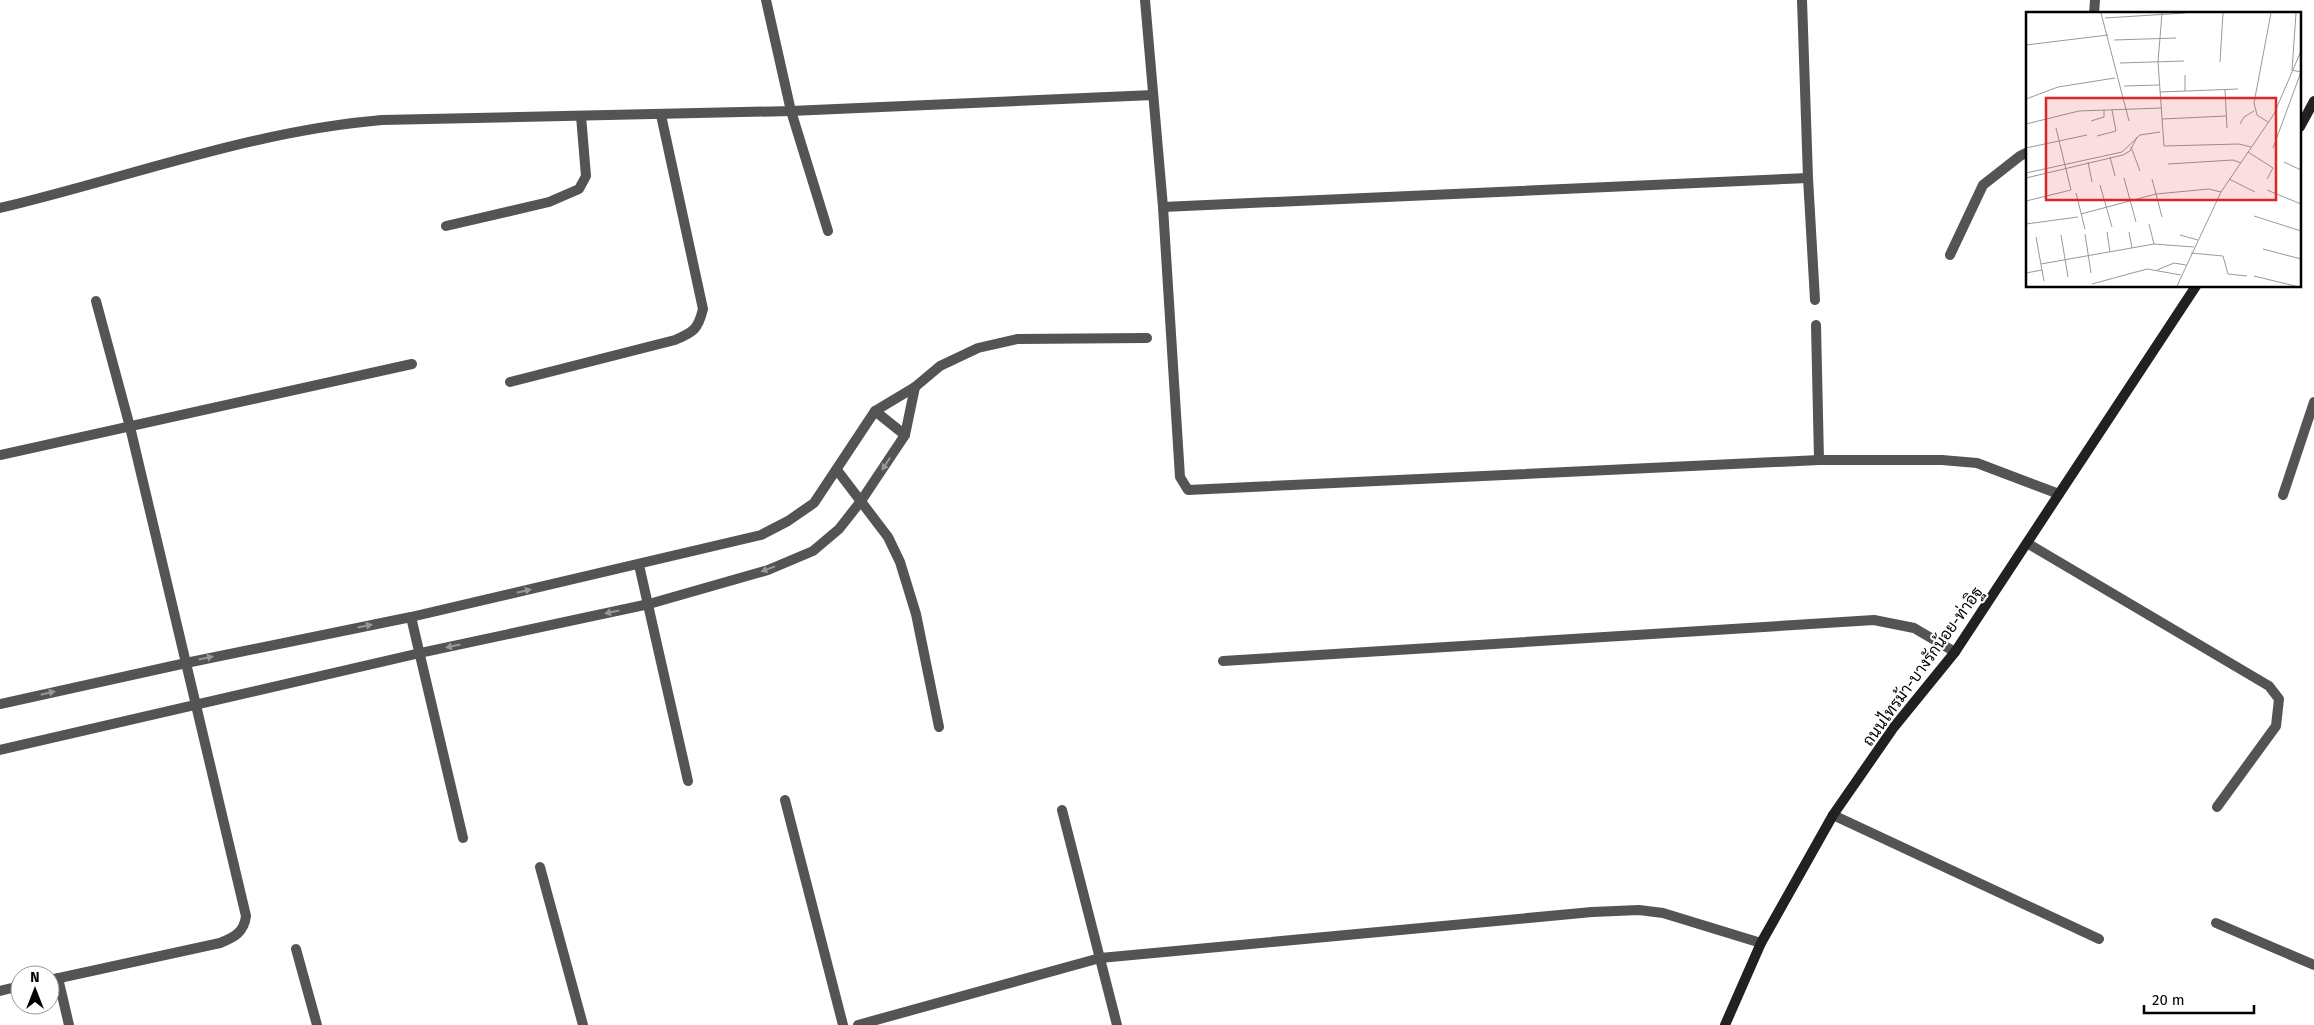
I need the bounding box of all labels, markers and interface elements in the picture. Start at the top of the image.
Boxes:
inset map [2026,12,2302,288]
one-way arrow [881,457,890,470]
one-way arrow [761,566,776,573]
street label: ถนนไทรม้า-บางรักน้อย-ท่าอิฐ [1857,582,1987,750]
one-way arrow [517,587,532,595]
one-way arrow [603,609,619,617]
one-way arrow [358,622,373,630]
one-way arrow [444,643,460,651]
one-way arrow [199,654,215,662]
one-way arrow [40,689,56,697]
north arrow [10,965,60,1015]
text: N [30,969,40,986]
scale bar [2144,982,2254,1014]
text: 20 m [2152,991,2185,1009]

